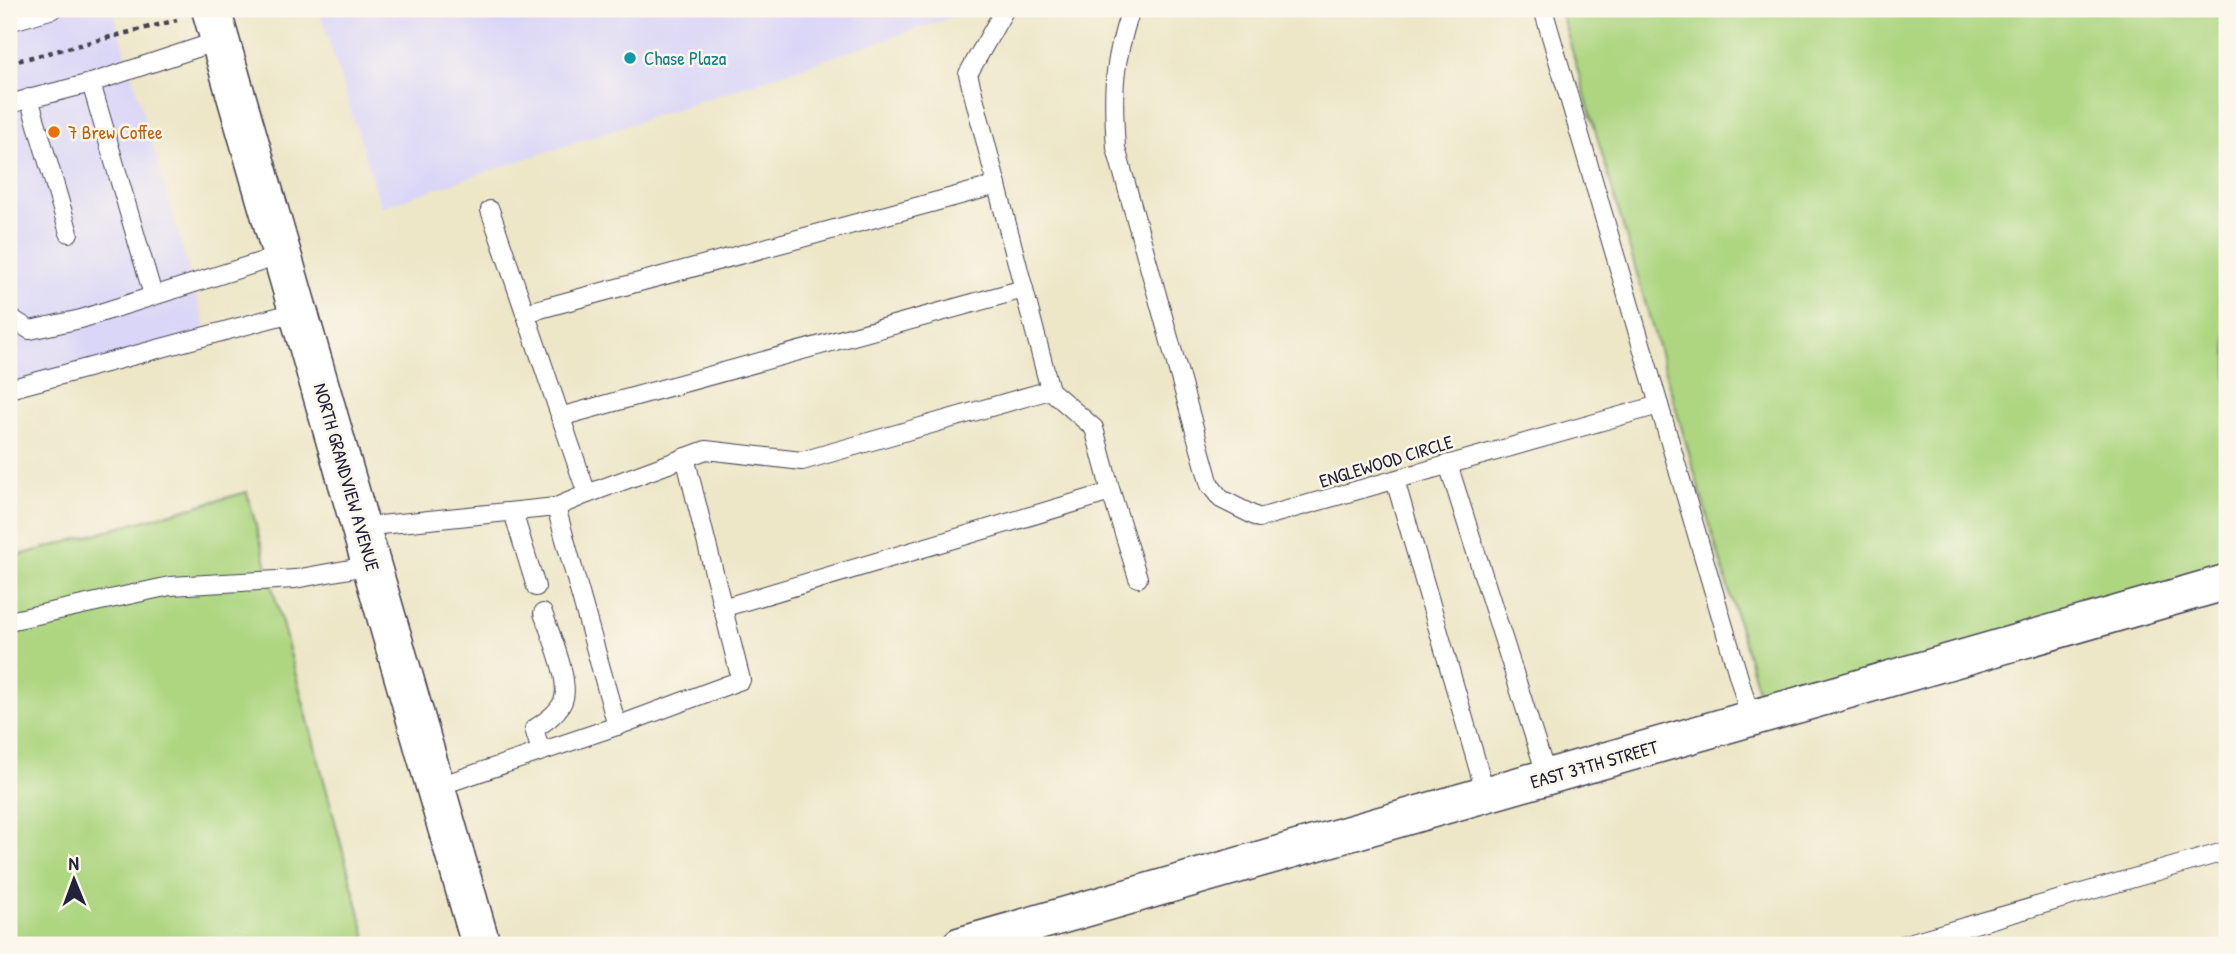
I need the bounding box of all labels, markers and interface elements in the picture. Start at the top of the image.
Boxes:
place label: Chase Plaza [644,45,727,71]
marker: Chase Plaza [622,50,638,66]
place label: 7 Brew Coffee [68,119,163,145]
marker: 7 Brew Coffee [46,124,62,140]
street label: NORTH GRANDVIEW AVENUE [308,380,386,575]
street label: ENGLEWOOD CIRCLE [1316,428,1457,494]
street label: EAST 37TH STREET [1527,733,1662,795]
north arrow [38,846,108,916]
text: N [68,850,79,876]

